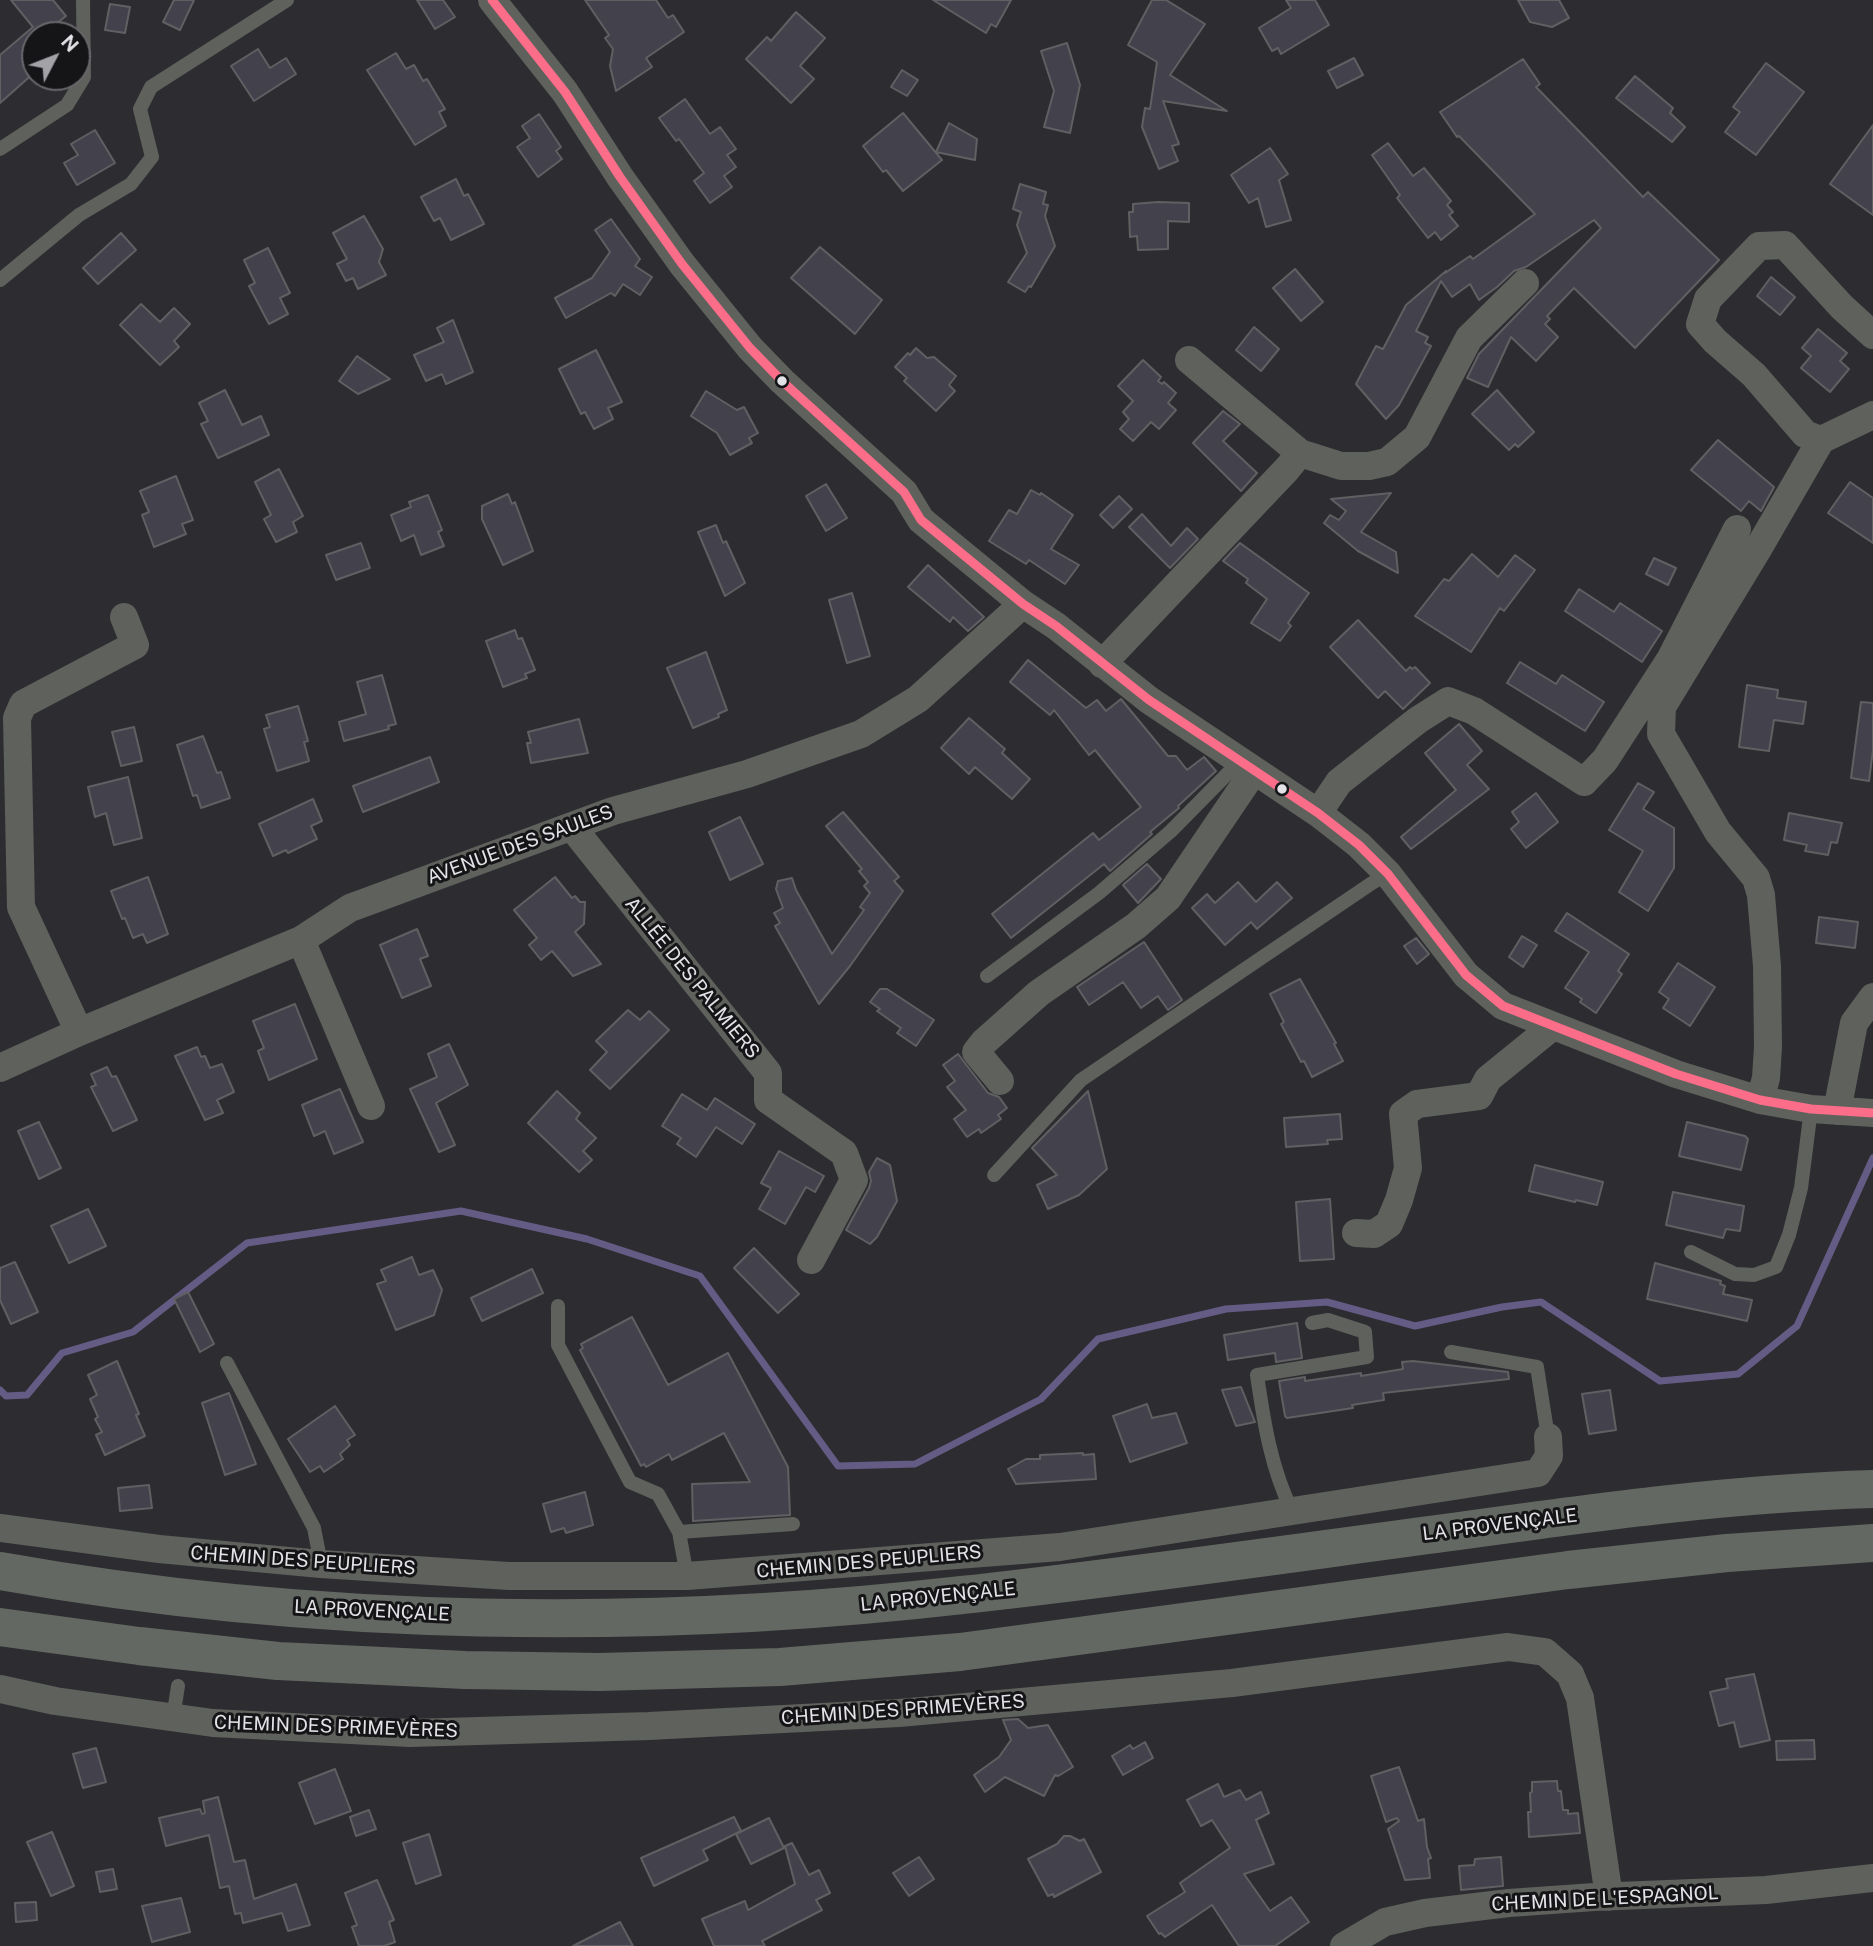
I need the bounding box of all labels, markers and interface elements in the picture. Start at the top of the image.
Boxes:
north arrow [21,21,91,91]
text: N [57,30,83,56]
unlabelled marker [775,374,789,388]
unlabelled marker [1275,782,1289,796]
street label: AVENUE DES SAULES [424,801,616,889]
street label: ALLÉE DES PALMIERS [620,893,764,1063]
street label: LA PROVENÇALE [1421,1504,1579,1546]
street label: CHEMIN DES PEUPLIERS [756,1541,982,1583]
street label: CHEMIN DES PEUPLIERS [190,1542,416,1580]
street label: LA PROVENÇALE [859,1578,1017,1616]
street label: LA PROVENÇALE [294,1596,450,1626]
street label: CHEMIN DES PRIMEVÈRES [780,1690,1026,1730]
street label: CHEMIN DES PRIMEVÈRES [214,1711,458,1743]
street label: CHEMIN DE L'ESPAGNOL [1491,1882,1719,1916]

